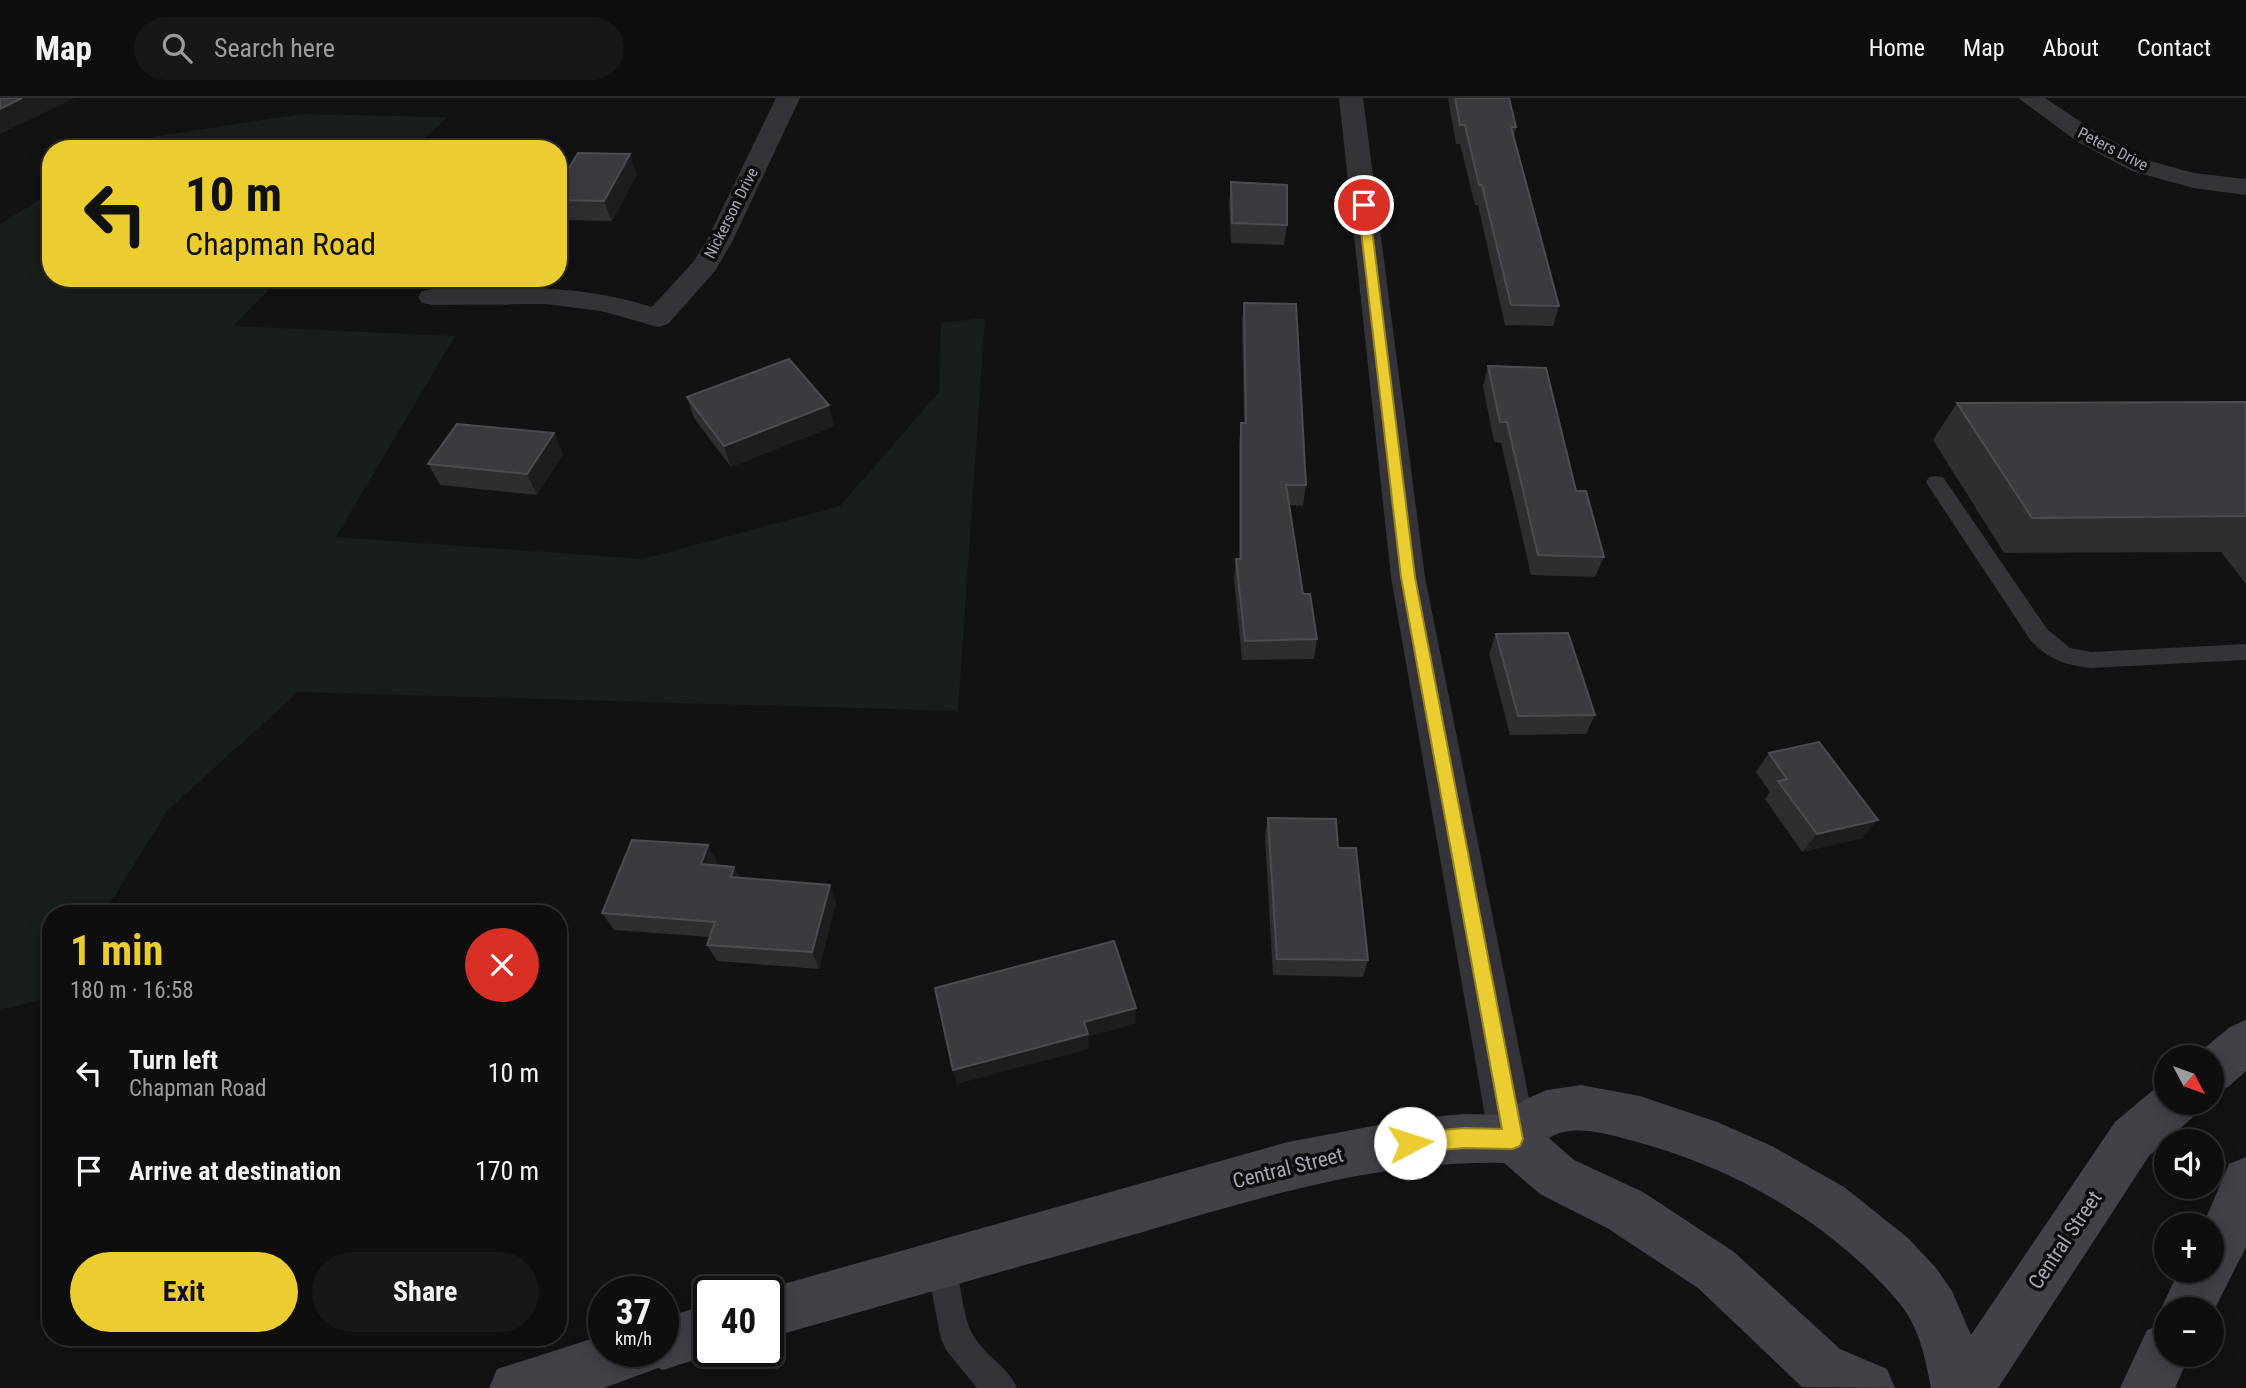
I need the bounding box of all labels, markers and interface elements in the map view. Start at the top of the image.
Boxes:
search box [134,17,624,80]
text: Map [35,29,92,68]
icon: search [158,29,196,67]
text: Search here [214,33,335,63]
text: Home [1869,34,1925,62]
text: Map [1963,34,2005,62]
text: About [2043,34,2099,62]
text: Contact [2137,34,2211,62]
street label: Peters Drive [2075,123,2151,175]
street label: Nickerson Drive [700,165,762,261]
text: 10 m [185,166,282,223]
icon: left [70,168,161,259]
pin [1334,175,1394,235]
icon: arrive [1345,186,1383,224]
text: Chapman Road [185,225,376,263]
text: 1 min [70,926,163,975]
button: close [465,928,539,1002]
text: 180 m · 16:58 [70,977,194,1004]
text: Turn left [129,1045,218,1075]
north arrow [2154,1045,2224,1115]
map controls [2154,1045,2224,1367]
icon: left [70,1054,108,1092]
text: 10 m [488,1058,539,1088]
text: Chapman Road [129,1075,266,1102]
position arrow [1373,1106,1447,1180]
button: sound [2154,1129,2224,1199]
street label: Central Street [1230,1143,1346,1193]
icon: arrive [70,1152,108,1190]
text: Arrive at destination [129,1156,341,1186]
text: 170 m [475,1156,539,1186]
street label: Central Street [2023,1186,2107,1294]
button: + [2154,1213,2224,1283]
button: Exit [70,1252,298,1332]
button: Share [312,1252,539,1332]
speed limit sign: 40 [693,1276,784,1367]
text: 37 [616,1292,651,1333]
button: − [2154,1297,2224,1367]
text: km/h [615,1328,652,1349]

